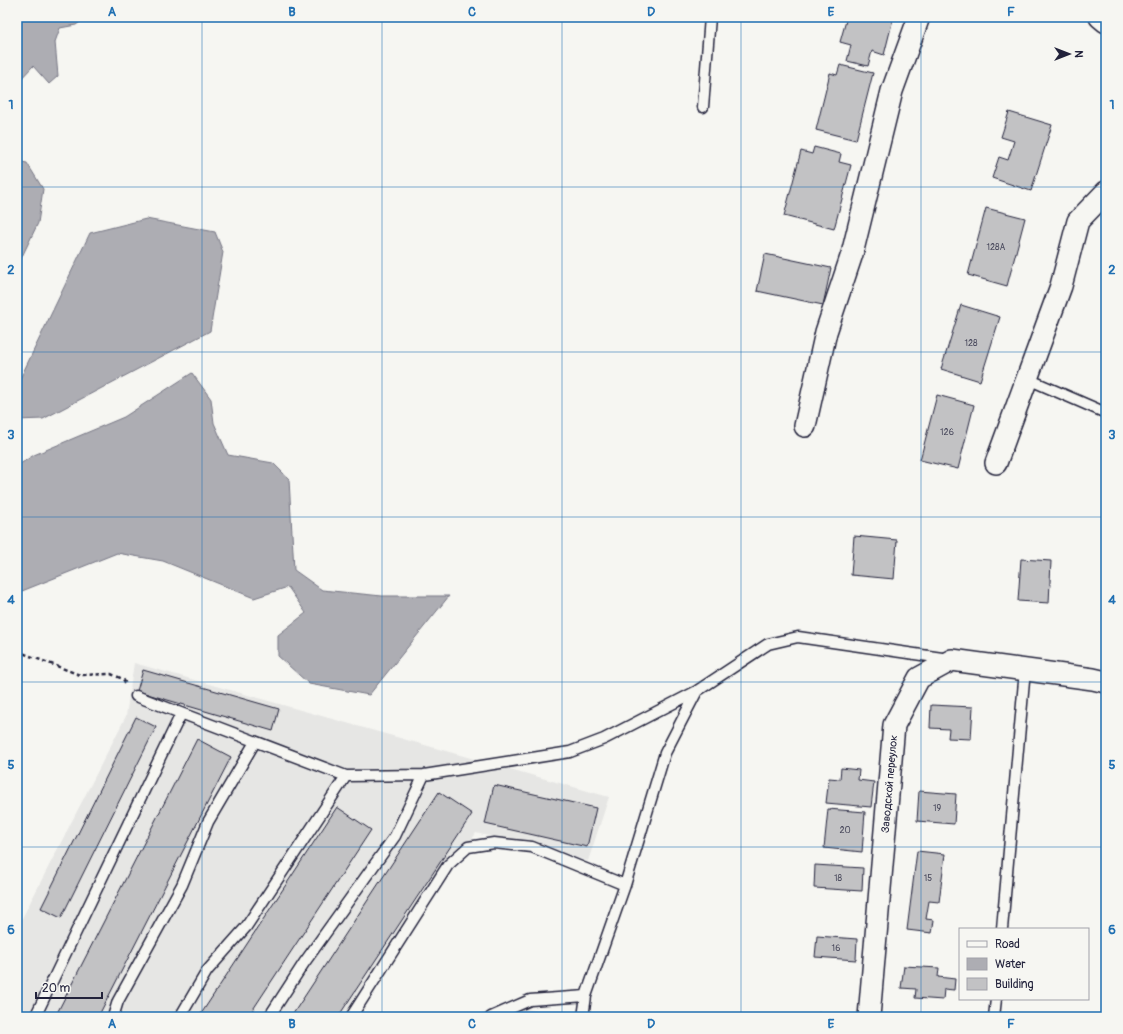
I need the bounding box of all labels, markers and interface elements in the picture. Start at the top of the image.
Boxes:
text: A [108,4,117,20]
text: B [288,4,296,20]
text: C [468,4,476,20]
text: D [647,4,655,20]
text: E [828,4,835,20]
text: F [1007,4,1015,20]
north arrow [1049,34,1089,74]
text: N [1072,50,1085,58]
text: 1 [8,97,14,113]
text: 1 [1109,97,1115,113]
house number: 128А [987,242,1006,253]
text: 2 [7,262,15,278]
text: 2 [1108,262,1116,278]
house number: 128 [964,338,978,349]
text: 3 [7,427,15,443]
house number: 126 [940,427,954,438]
text: 3 [1108,427,1116,443]
text: 4 [7,592,15,608]
text: 4 [1108,592,1116,608]
street label: Заводской переулок [879,734,900,834]
text: 5 [7,757,15,773]
text: 5 [1108,757,1116,773]
house number: 19 [933,803,941,814]
house number: 20 [839,825,851,836]
house number: 18 [834,873,842,884]
house number: 15 [924,873,932,884]
text: 6 [7,922,15,938]
text: 6 [1108,922,1116,938]
legend [959,928,1089,1000]
text: Road [995,937,1020,952]
house number: 16 [832,943,840,954]
text: Water [995,957,1026,972]
scale bar [36,974,102,1000]
text: Building [995,977,1034,992]
text: 20 m [42,981,71,996]
text: A [108,1016,117,1032]
text: B [288,1016,296,1032]
text: C [468,1016,476,1032]
text: D [647,1016,655,1032]
text: E [828,1016,835,1032]
text: F [1007,1016,1015,1032]

